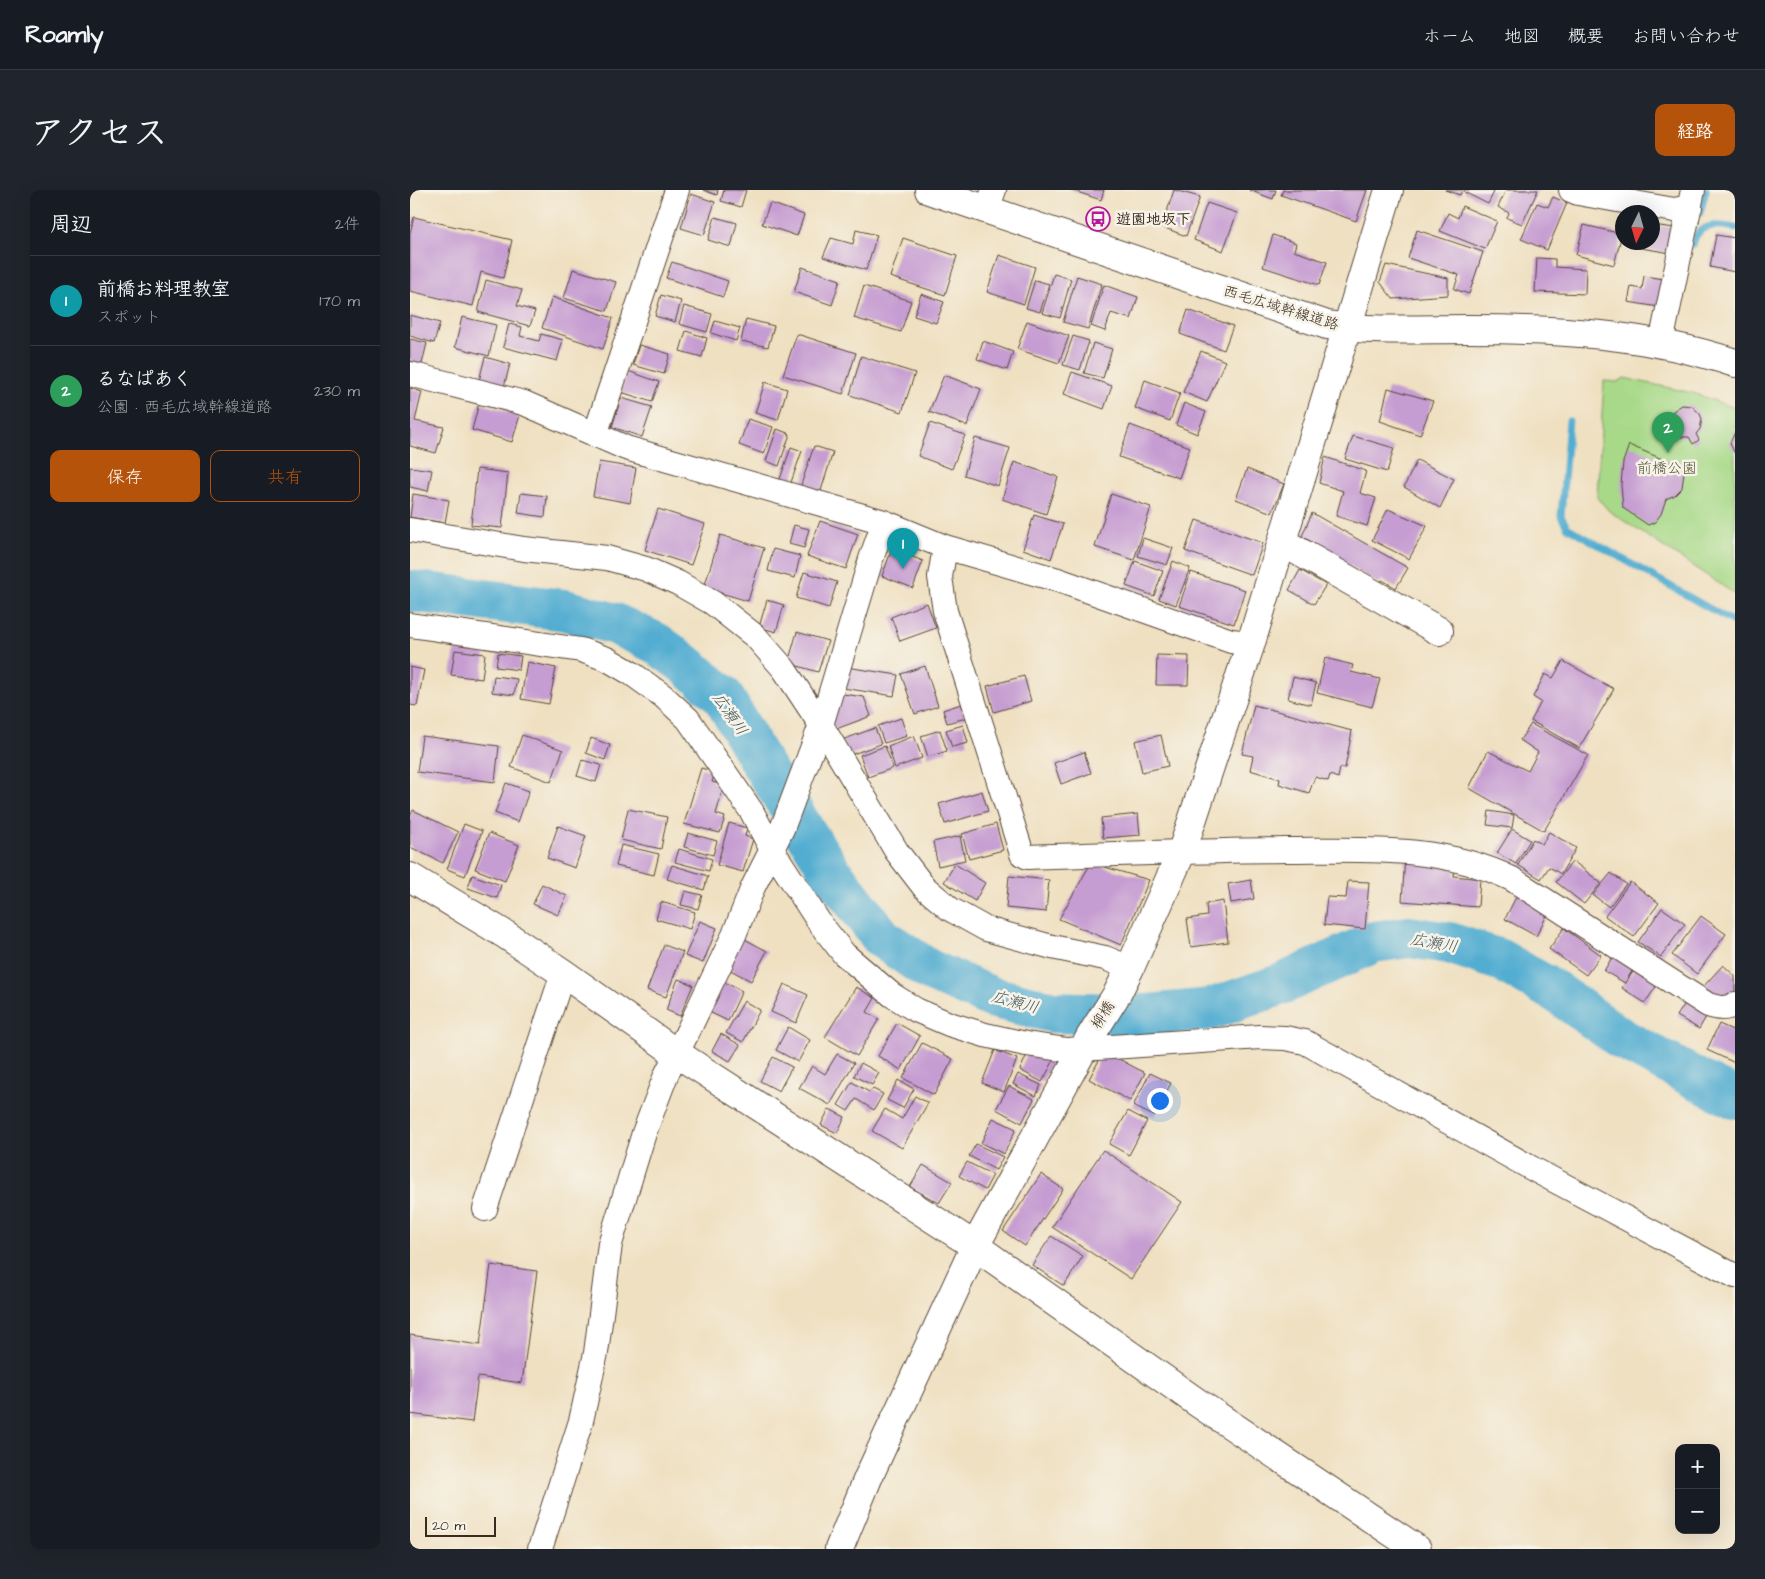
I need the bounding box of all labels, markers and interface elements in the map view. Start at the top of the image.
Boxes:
text: Roamly [25,18,103,52]
text: ホーム [1423,24,1476,49]
text: 地図 [1504,24,1540,49]
text: 概要 [1568,24,1604,49]
text: お問い合わせ [1632,24,1740,49]
button: 経路 [1655,104,1735,156]
text: アクセス [30,109,168,158]
north arrow [1615,205,1660,250]
bus stop icon: 遊園地坂下 [1085,206,1111,232]
place label: 遊園地坂下 [1116,209,1191,230]
text: 周辺 [50,210,92,239]
text: 2件 [335,213,360,235]
text: 前橋お料理教室 [97,276,230,303]
street label: 西毛広域幹線道路 [1221,280,1341,336]
text: 1 [65,290,67,312]
text: 170 m [319,290,360,312]
text: スポット [97,306,161,328]
text: るなぱあく [97,366,192,393]
text: 2 [61,380,71,402]
text: 230 m [314,380,360,402]
text: 公園 · 西毛広域幹線道路 [97,396,272,418]
pin: 2 [1652,412,1684,453]
button: 保存 [50,450,200,502]
button: 共有 [210,450,360,502]
park label: 前橋公園 [1637,458,1697,479]
pin: 1 [887,528,919,569]
water label: 広瀬川 [707,688,753,740]
water label: 広瀬川 [1408,928,1460,958]
water label: 広瀬川 [989,985,1041,1019]
street label: 柳橋 [1086,997,1120,1033]
your location [1147,1088,1173,1114]
map controls [1675,1444,1720,1534]
button: + [1675,1444,1720,1489]
button: − [1675,1489,1720,1534]
scale bar [425,1514,496,1537]
text: 20 m [432,1516,465,1536]

